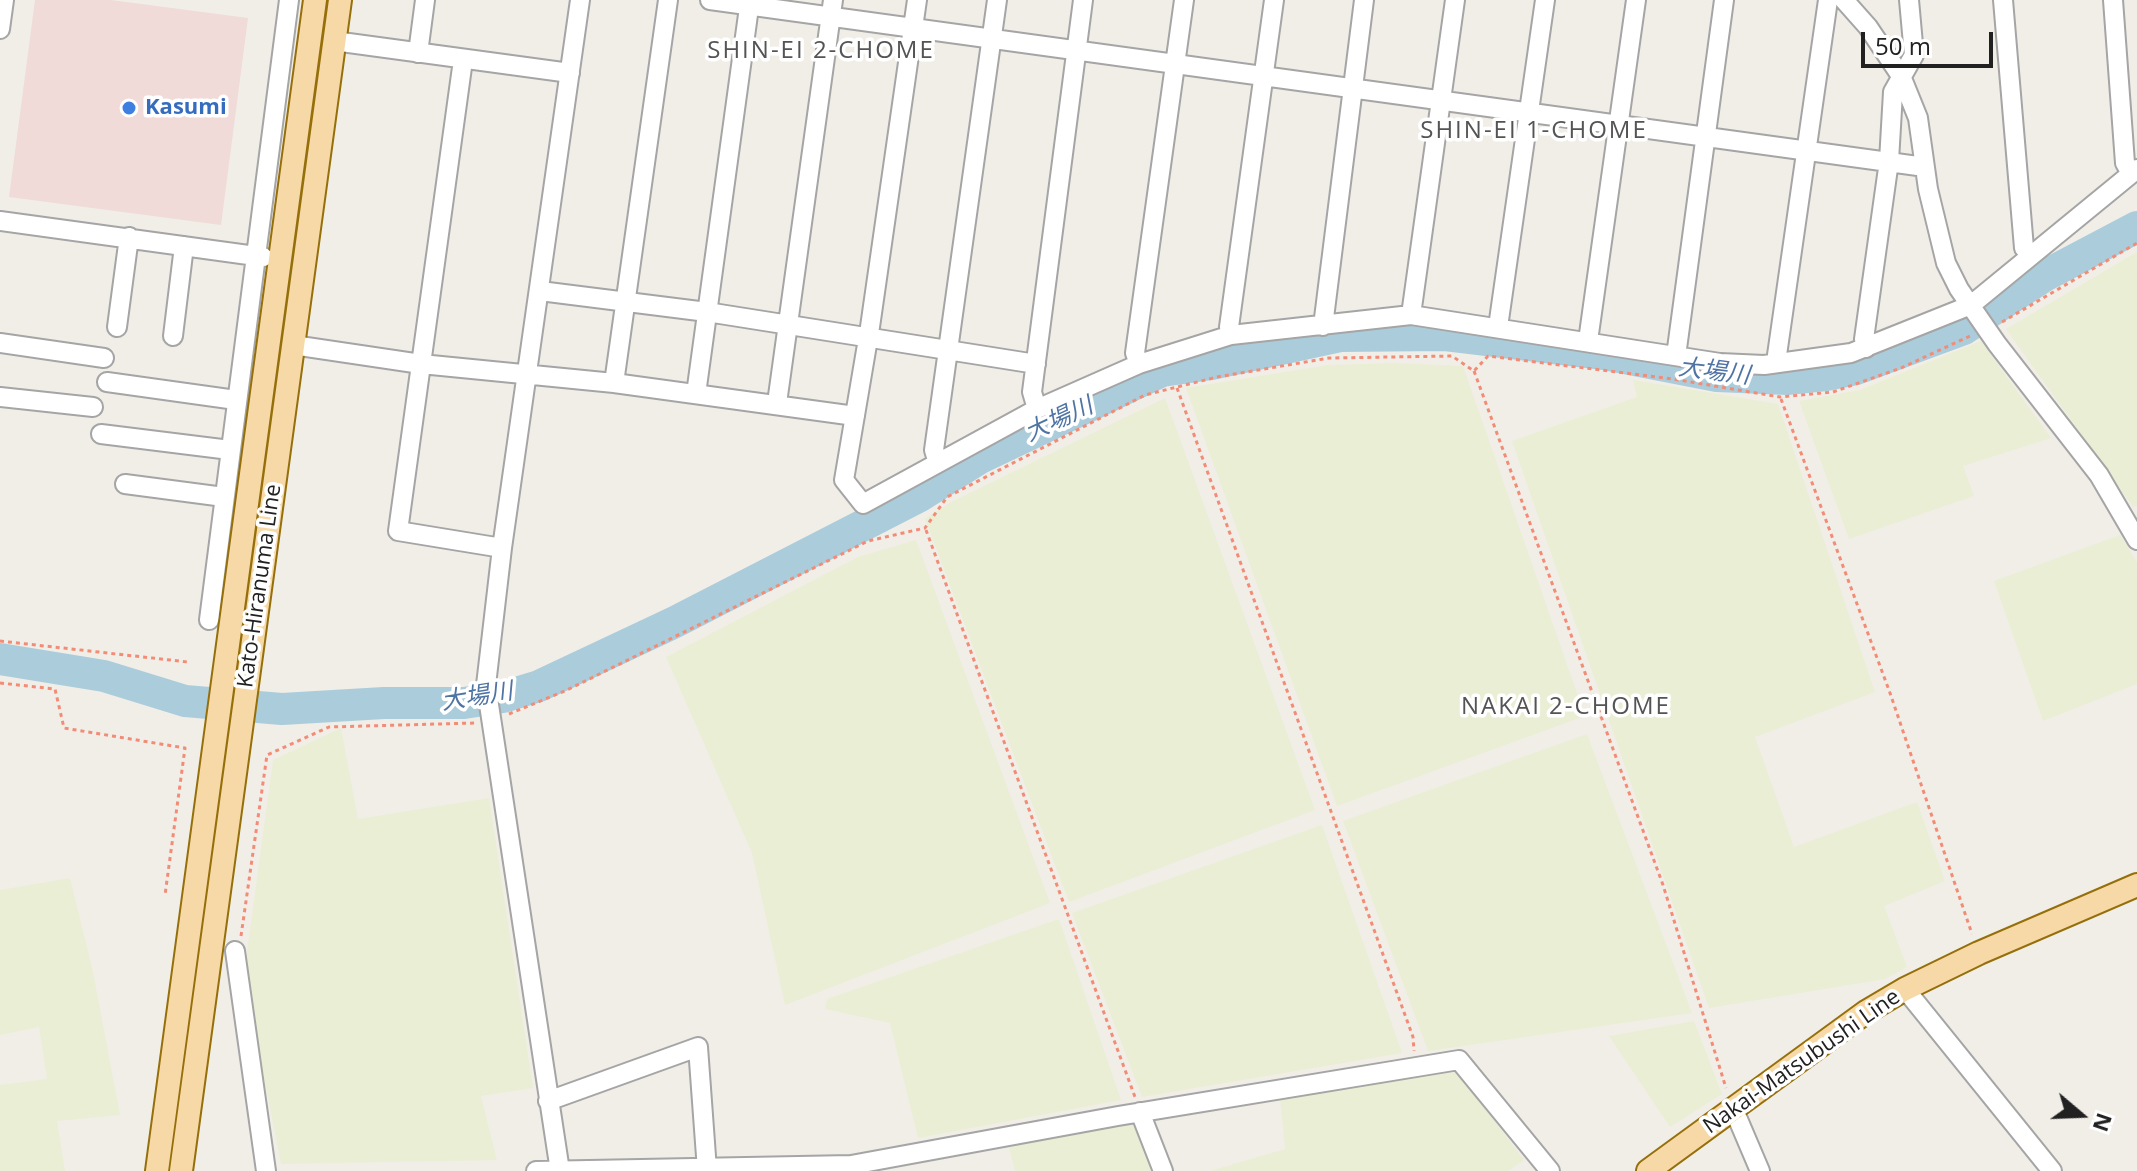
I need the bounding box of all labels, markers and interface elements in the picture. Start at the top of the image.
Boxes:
scale bar [1865,16,1997,66]
text: 50 m [1875,29,1931,62]
district label: SHIN-EI 2-CHOME [707,37,935,65]
place label: Kasumi [145,95,227,121]
marker: Kasumi [120,99,138,117]
district label: SHIN-EI 1-CHOME [1420,117,1648,145]
water label: 大場川 [1677,353,1751,391]
water label: 大場川 [1020,392,1098,448]
street label: Kato-Hiranuma Line [233,483,287,689]
water label: 大場川 [439,677,515,717]
district label: NAKAI 2-CHOME [1461,693,1671,721]
street label: Nakai-Matsubushi Line [1699,984,1905,1140]
north arrow [2041,1075,2121,1155]
text: N [2087,1109,2121,1136]

